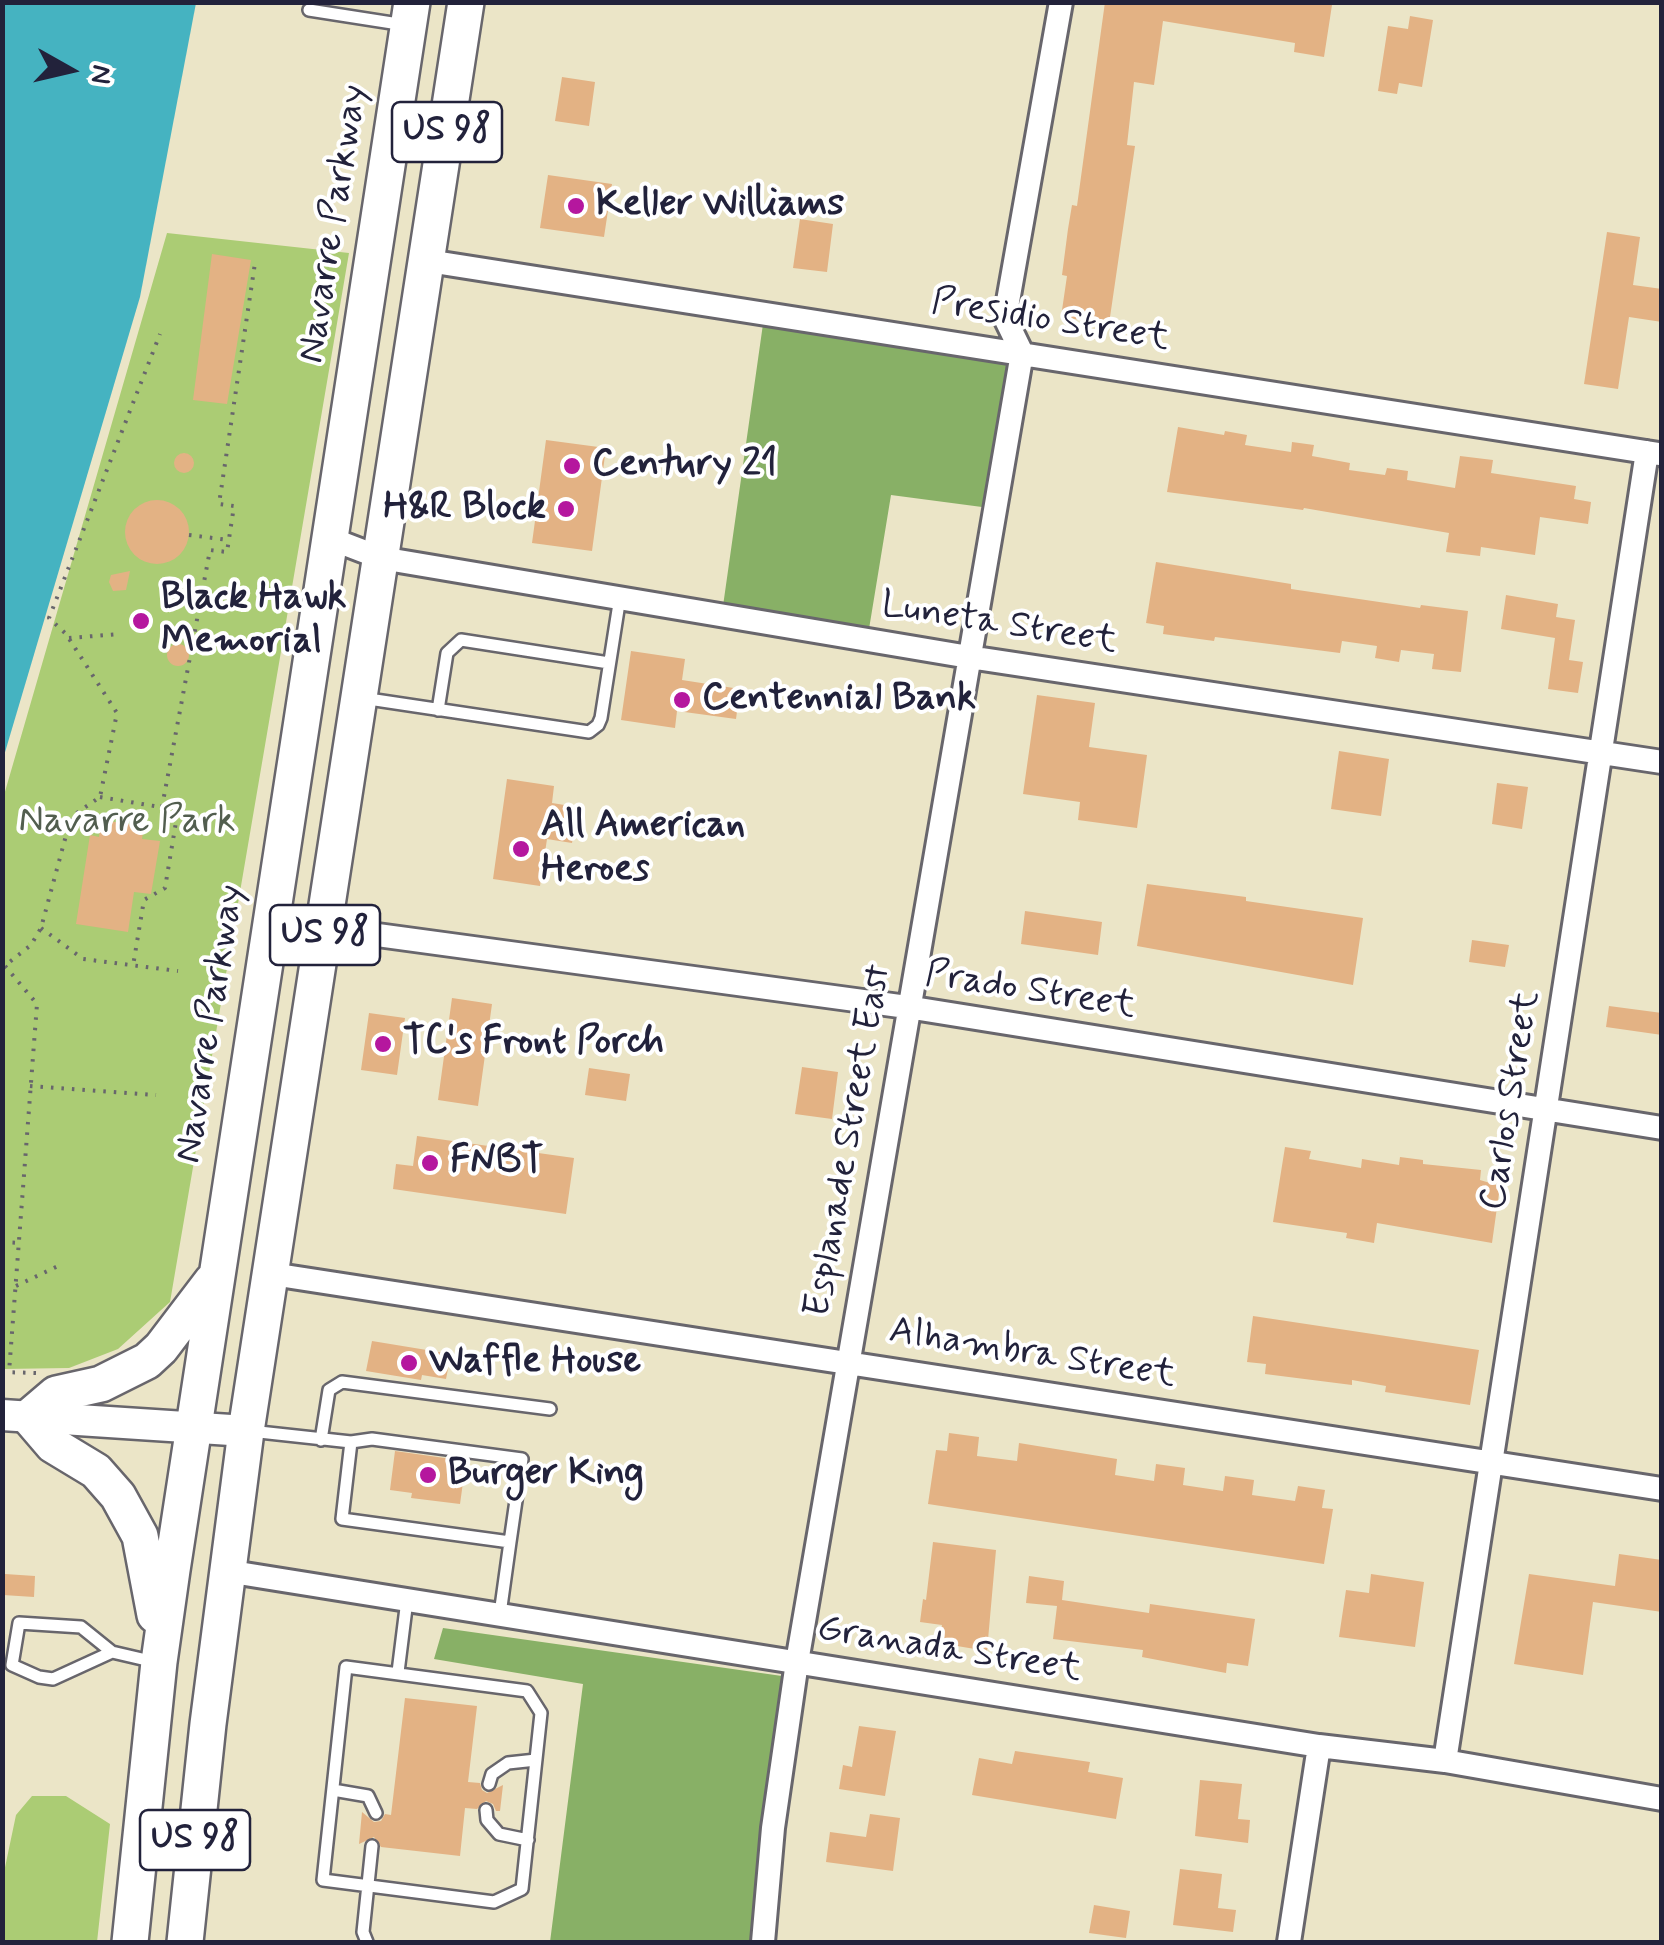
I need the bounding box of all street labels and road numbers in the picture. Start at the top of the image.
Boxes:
street label: Navarre Parkway [290,82,380,366]
road number: US 98 [392,102,502,162]
street label: Presidio Street [928,281,1172,363]
street label: Luneta Street [878,584,1120,666]
street label: Navarre Parkway [167,882,257,1166]
road number: US 98 [270,905,380,965]
street label: Prado Street [922,953,1138,1031]
street label: Esplanade Street East [797,961,903,1321]
street label: Carlos Street [1472,988,1552,1214]
street label: Alhambra Street [886,1310,1178,1400]
street label: Granada Street [814,1608,1084,1694]
road number: US 98 [140,1810,250,1870]

